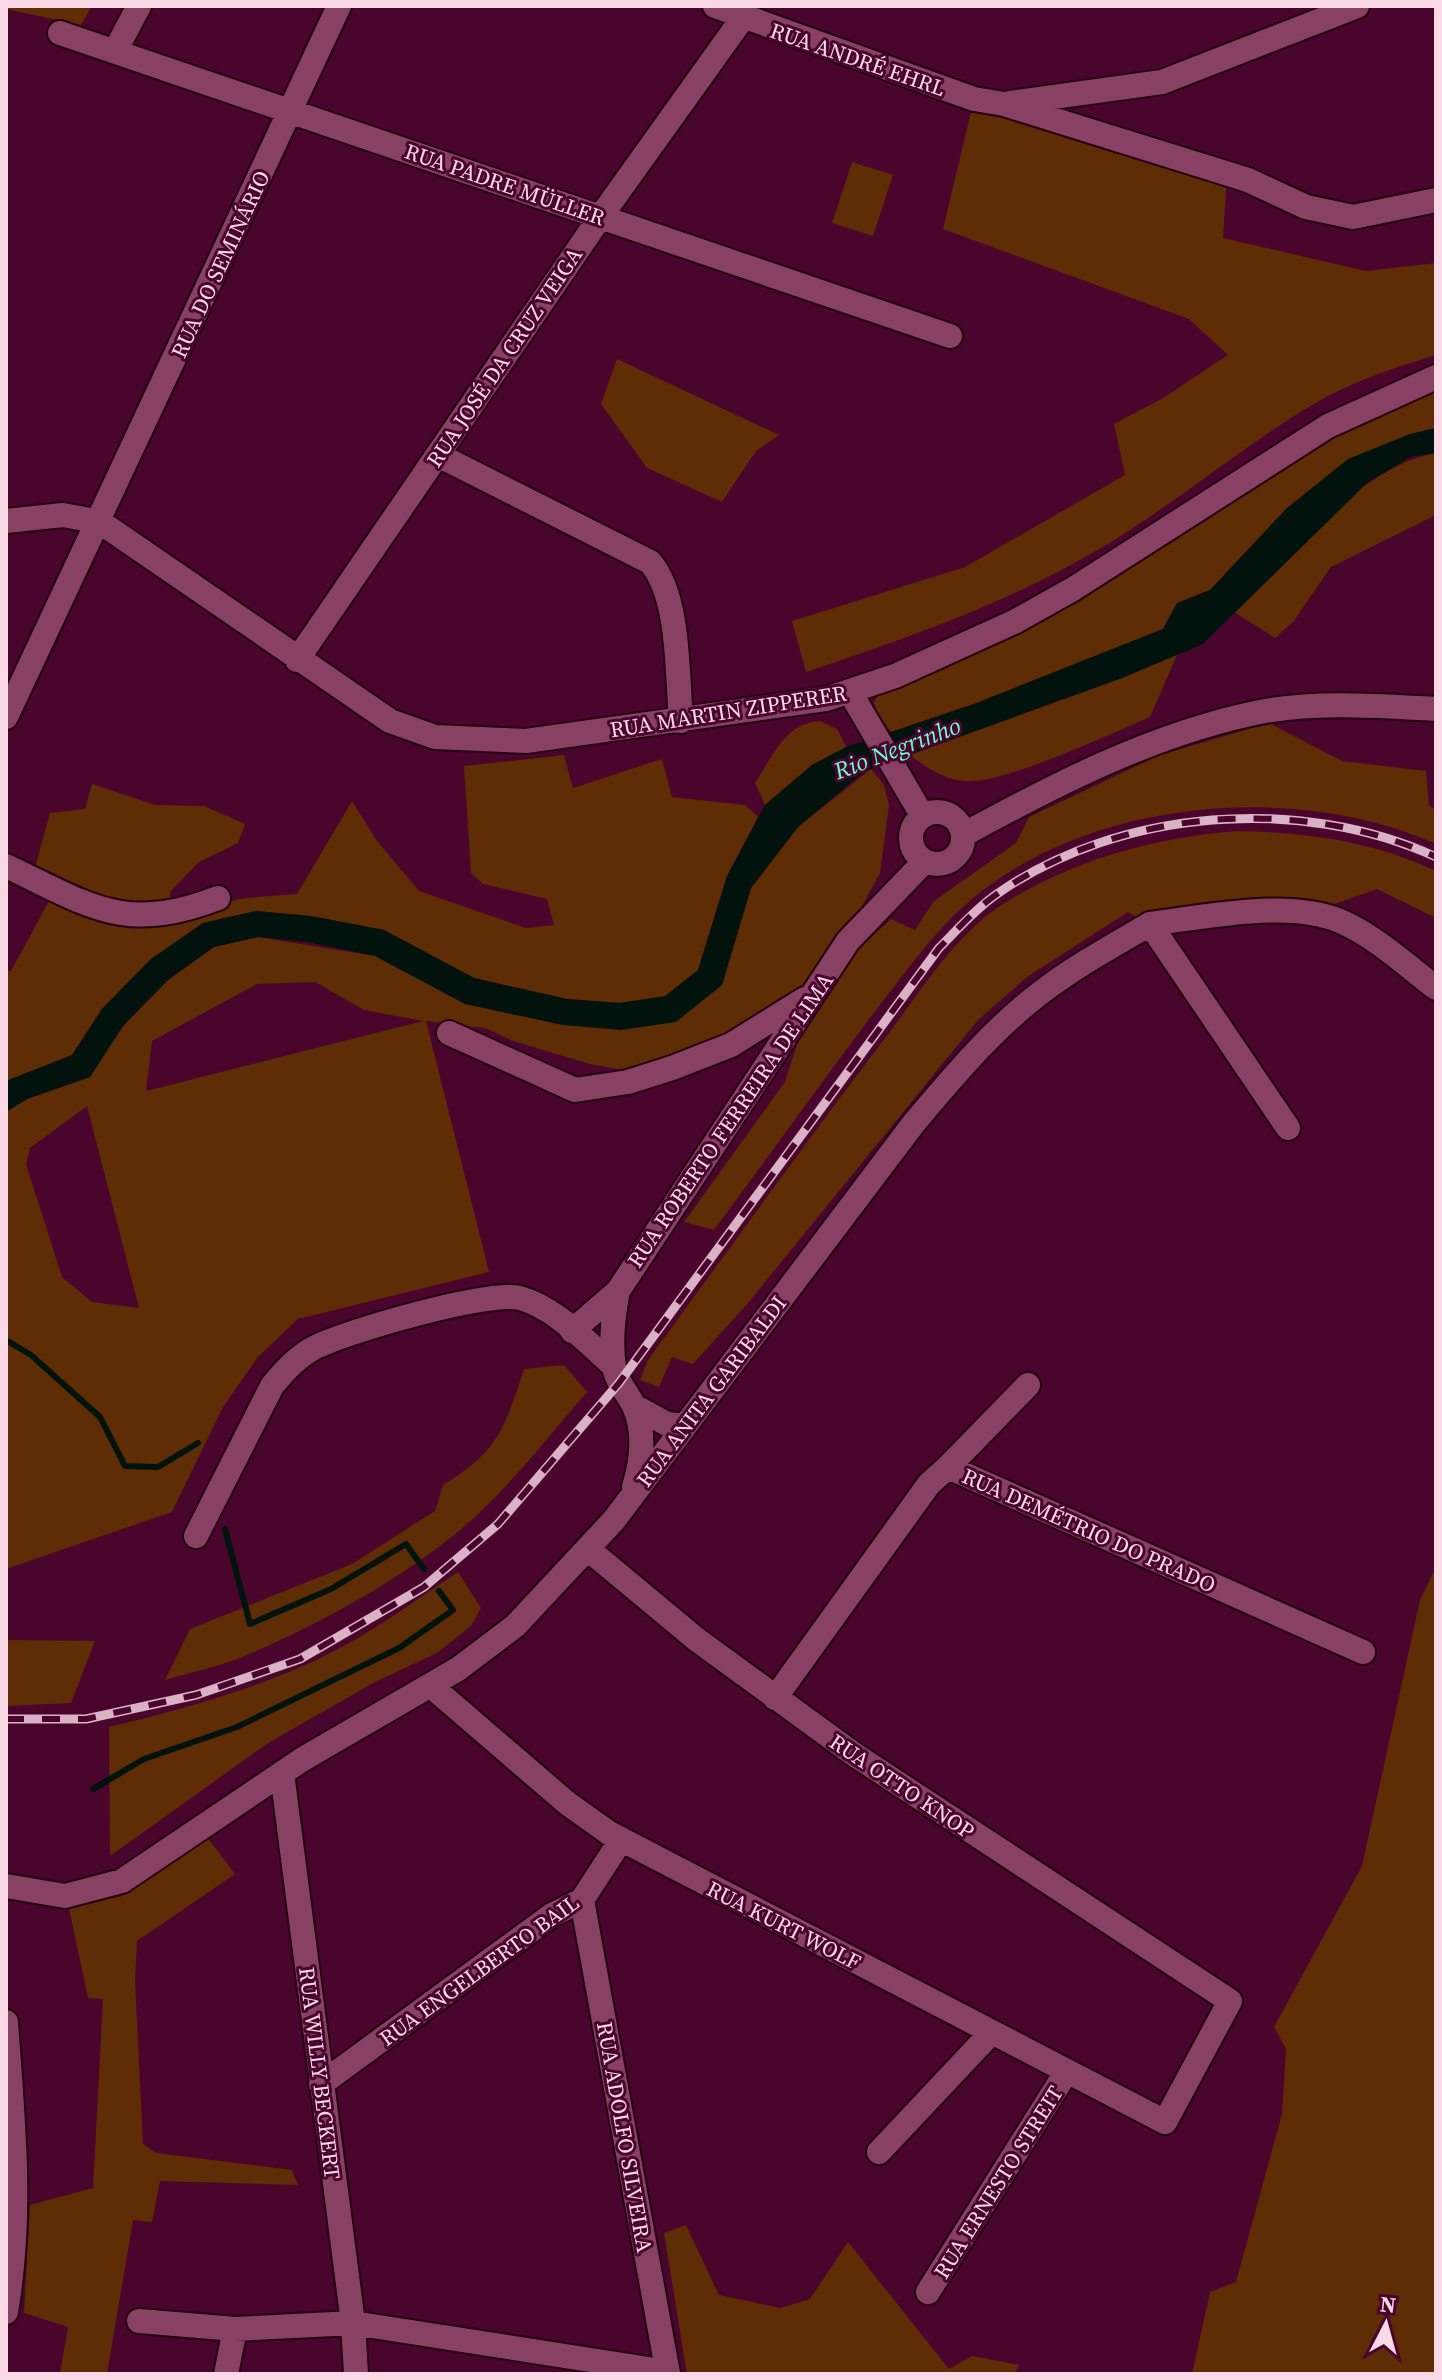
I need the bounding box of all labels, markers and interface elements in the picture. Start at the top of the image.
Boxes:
street label: RUA ANDRÉ EHRL [766,15,950,103]
street label: RUA PADRE MÜLLER [401,136,610,233]
street label: RUA DO SEMINÁRIO [163,165,277,363]
street label: RUA JOSÉ DA CRUZ VEIGA [419,241,589,473]
street label: RUA MARTIN ZIPPERER [608,677,849,745]
water label: Rio Negrinho [828,709,966,788]
street label: RUA ROBERTO FERREIRA DE LIMA [620,967,840,1273]
street label: RUA ANITA GARIBALDI [629,1289,793,1493]
street label: RUA DEMÉTRIO DO PRADO [958,1460,1220,1600]
street label: RUA OTTO KNOP [824,1726,980,1846]
street label: RUA KURT WOLF [702,1873,866,1977]
street label: RUA ENGELBERTO BAIL [373,1887,585,2053]
street label: RUA WILLY BECKERT [292,1965,348,2181]
street label: RUA ADOLFO SILVEIRA [590,2019,660,2255]
street label: RUA ERNESTO STREIT [926,2080,1070,2284]
north arrow [1346,2284,1426,2364]
text: N [1379,2288,1398,2320]

